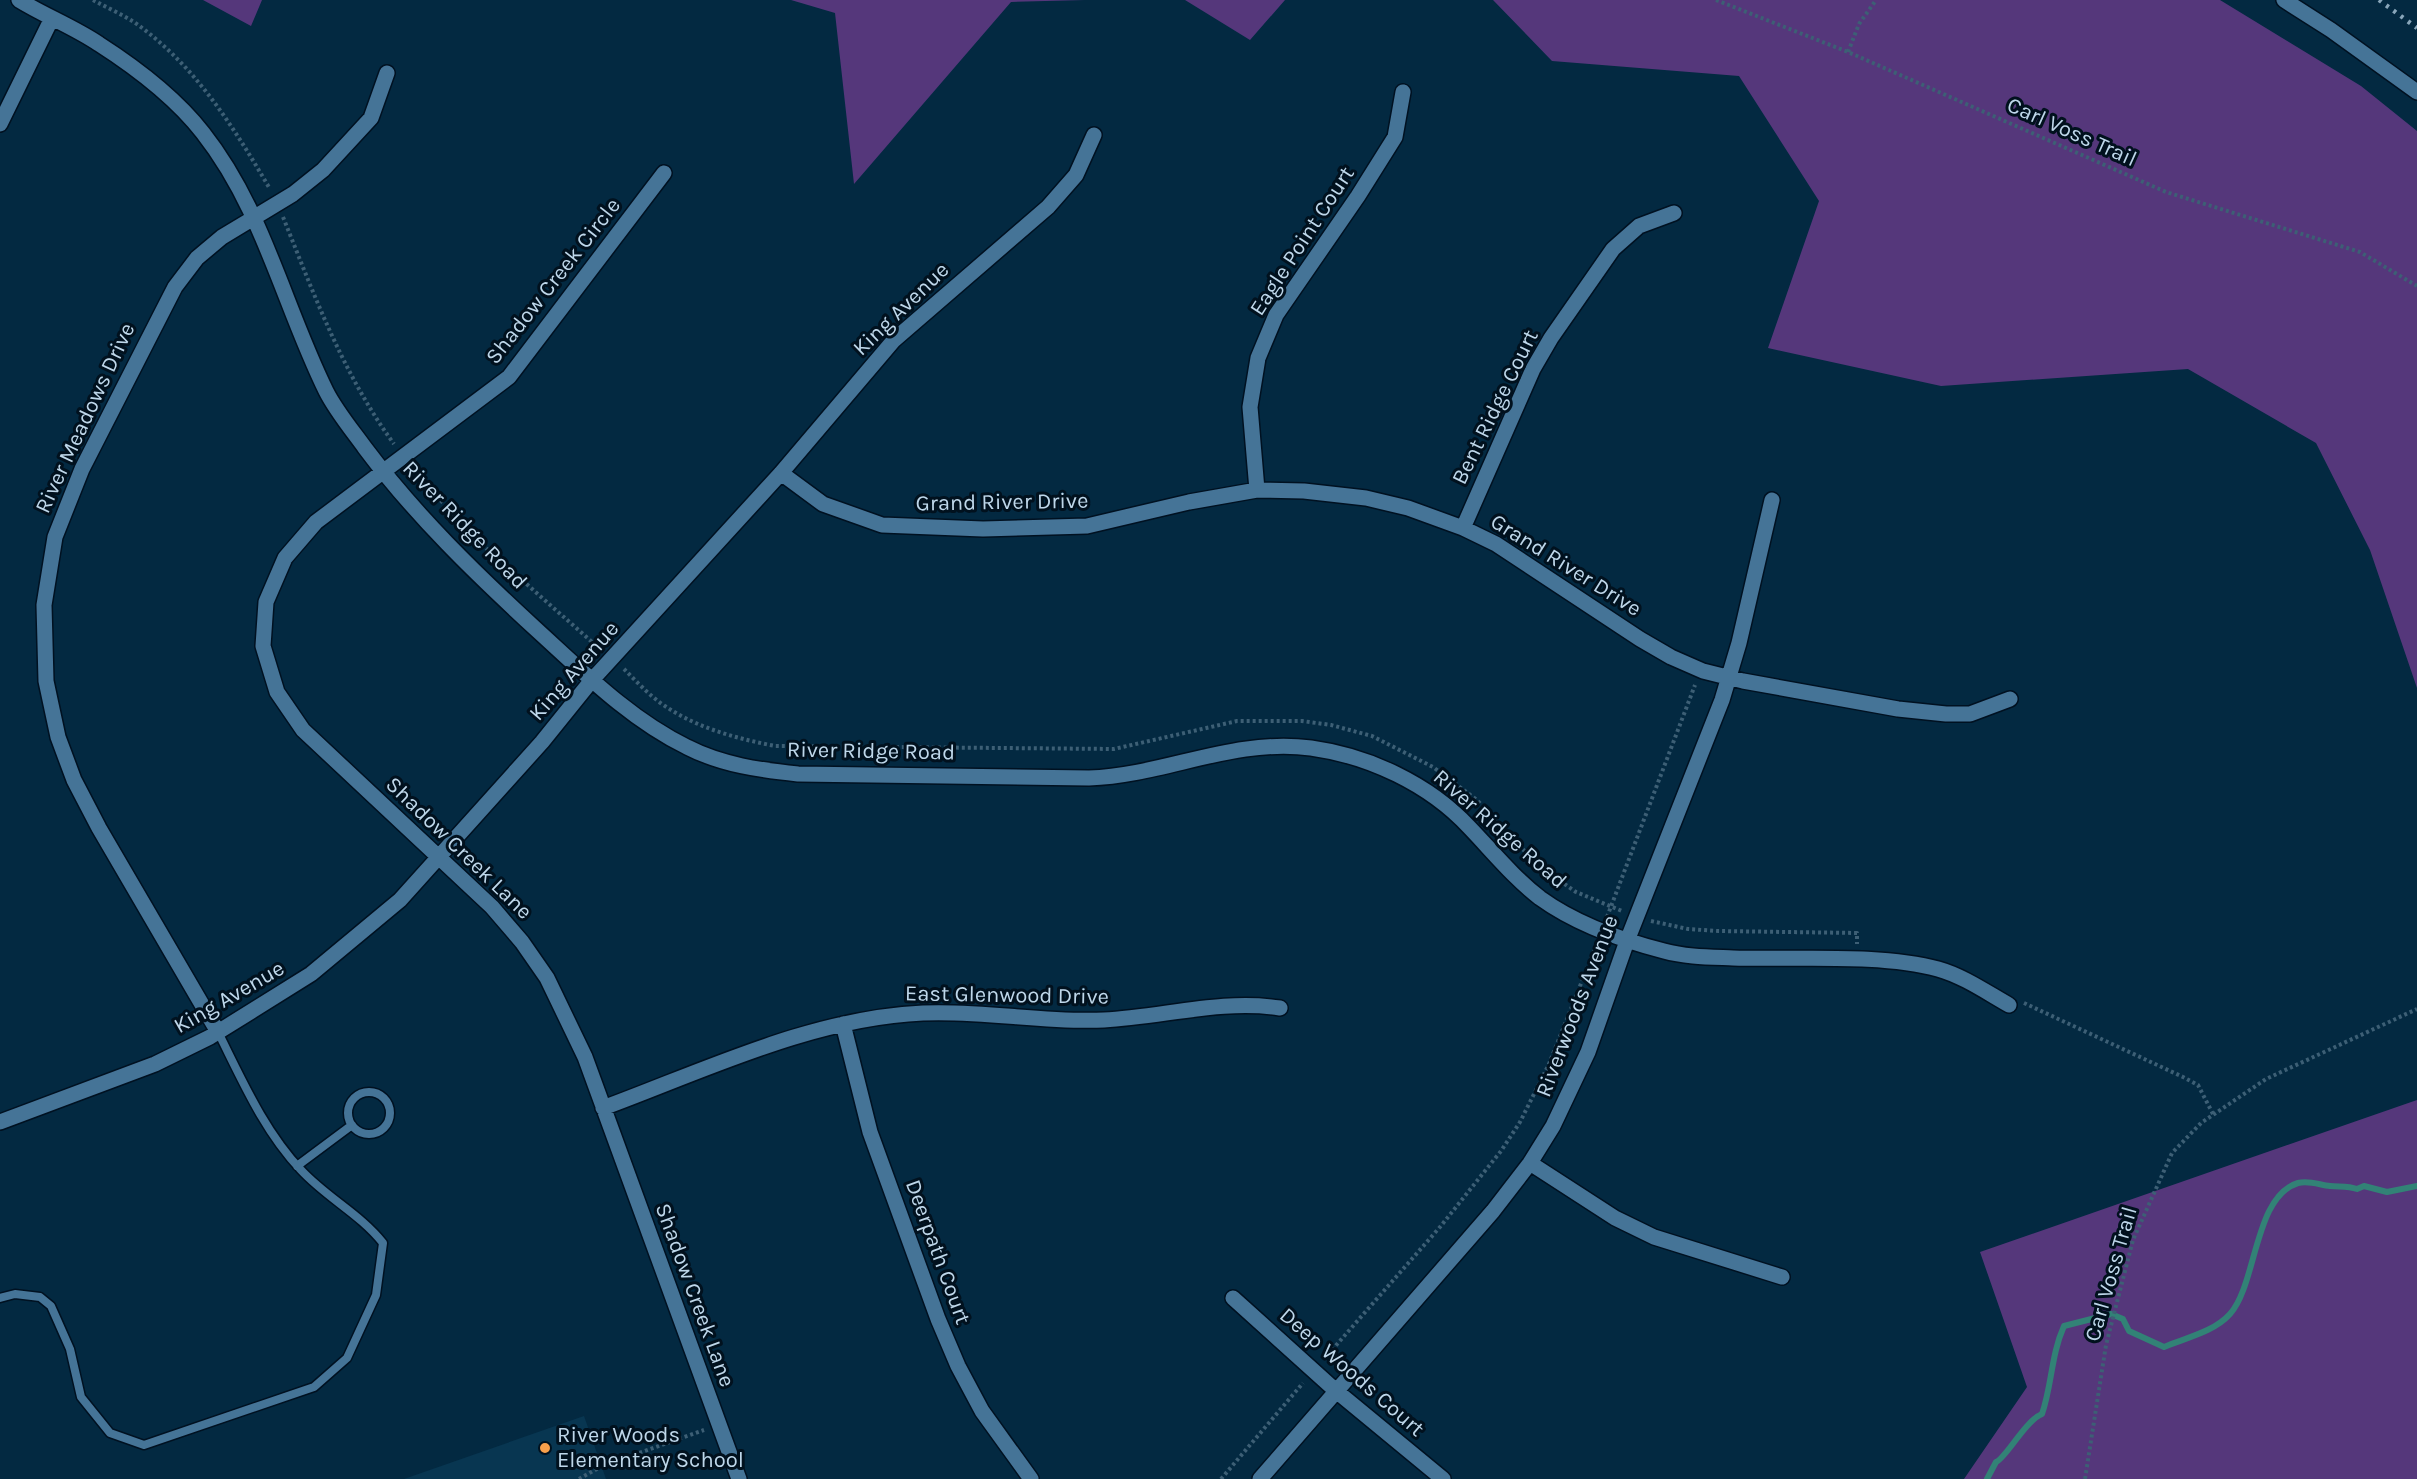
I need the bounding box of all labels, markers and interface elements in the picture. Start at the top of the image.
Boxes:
street label: Carl Voss Trail [2003,92,2141,172]
street label: Eagle Point Court [1244,162,1360,320]
street label: Shadow Creek Circle [480,193,626,369]
street label: King Avenue [848,257,954,361]
street label: River Meadows Drive [30,319,140,517]
street label: Bent Ridge Court [1446,325,1544,489]
street label: River Ridge Road [397,455,533,595]
street label: Grand River Drive [915,487,1089,517]
street label: Grand River Drive [1486,508,1646,622]
street label: King Avenue [524,616,624,726]
street label: River Ridge Road [787,737,955,765]
street label: River Ridge Road [1428,764,1572,894]
street label: Shadow Creek Lane [380,771,538,925]
street label: Riverwoods Avenue [1530,911,1624,1101]
street label: King Avenue [169,955,289,1039]
street label: East Glenwood Drive [905,980,1109,1010]
street label: Deerpath Court [900,1176,976,1328]
street label: Shadow Creek Lane [650,1200,740,1390]
street label: Carl Voss Trail [2079,1204,2143,1344]
street label: Deep Woods Court [1274,1302,1430,1442]
place label: River Woods Elementary School [557,1422,744,1473]
marker: River Woods Elementary School [538,1441,552,1455]

